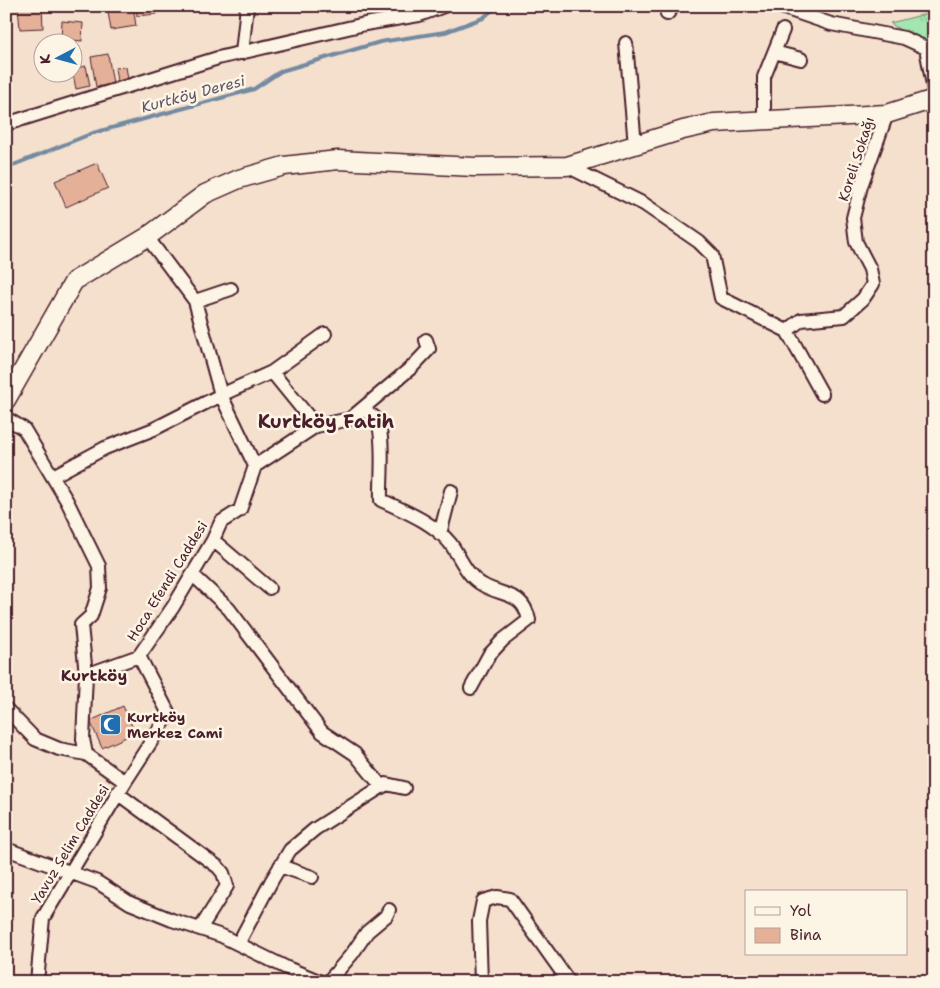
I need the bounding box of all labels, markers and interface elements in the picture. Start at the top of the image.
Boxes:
north arrow [32,32,82,82]
text: K [36,53,55,65]
water label: Kurtköy Deresi [139,70,248,117]
street label: Koreli Sokağı [834,114,878,204]
district label: Kurtköy Fatih [258,409,395,434]
street label: Hoca Efendi Caddesi [123,517,211,645]
district label: Kurtköy [61,665,127,686]
place label: Kurtköy Merkez Cami [127,708,223,742]
mosque icon: Kurtköy Merkez Cami [99,713,123,737]
street label: Yavuz Selim Caddesi [27,781,113,907]
legend [745,890,908,956]
text: Yol [790,901,812,921]
text: Bina [790,925,822,945]

